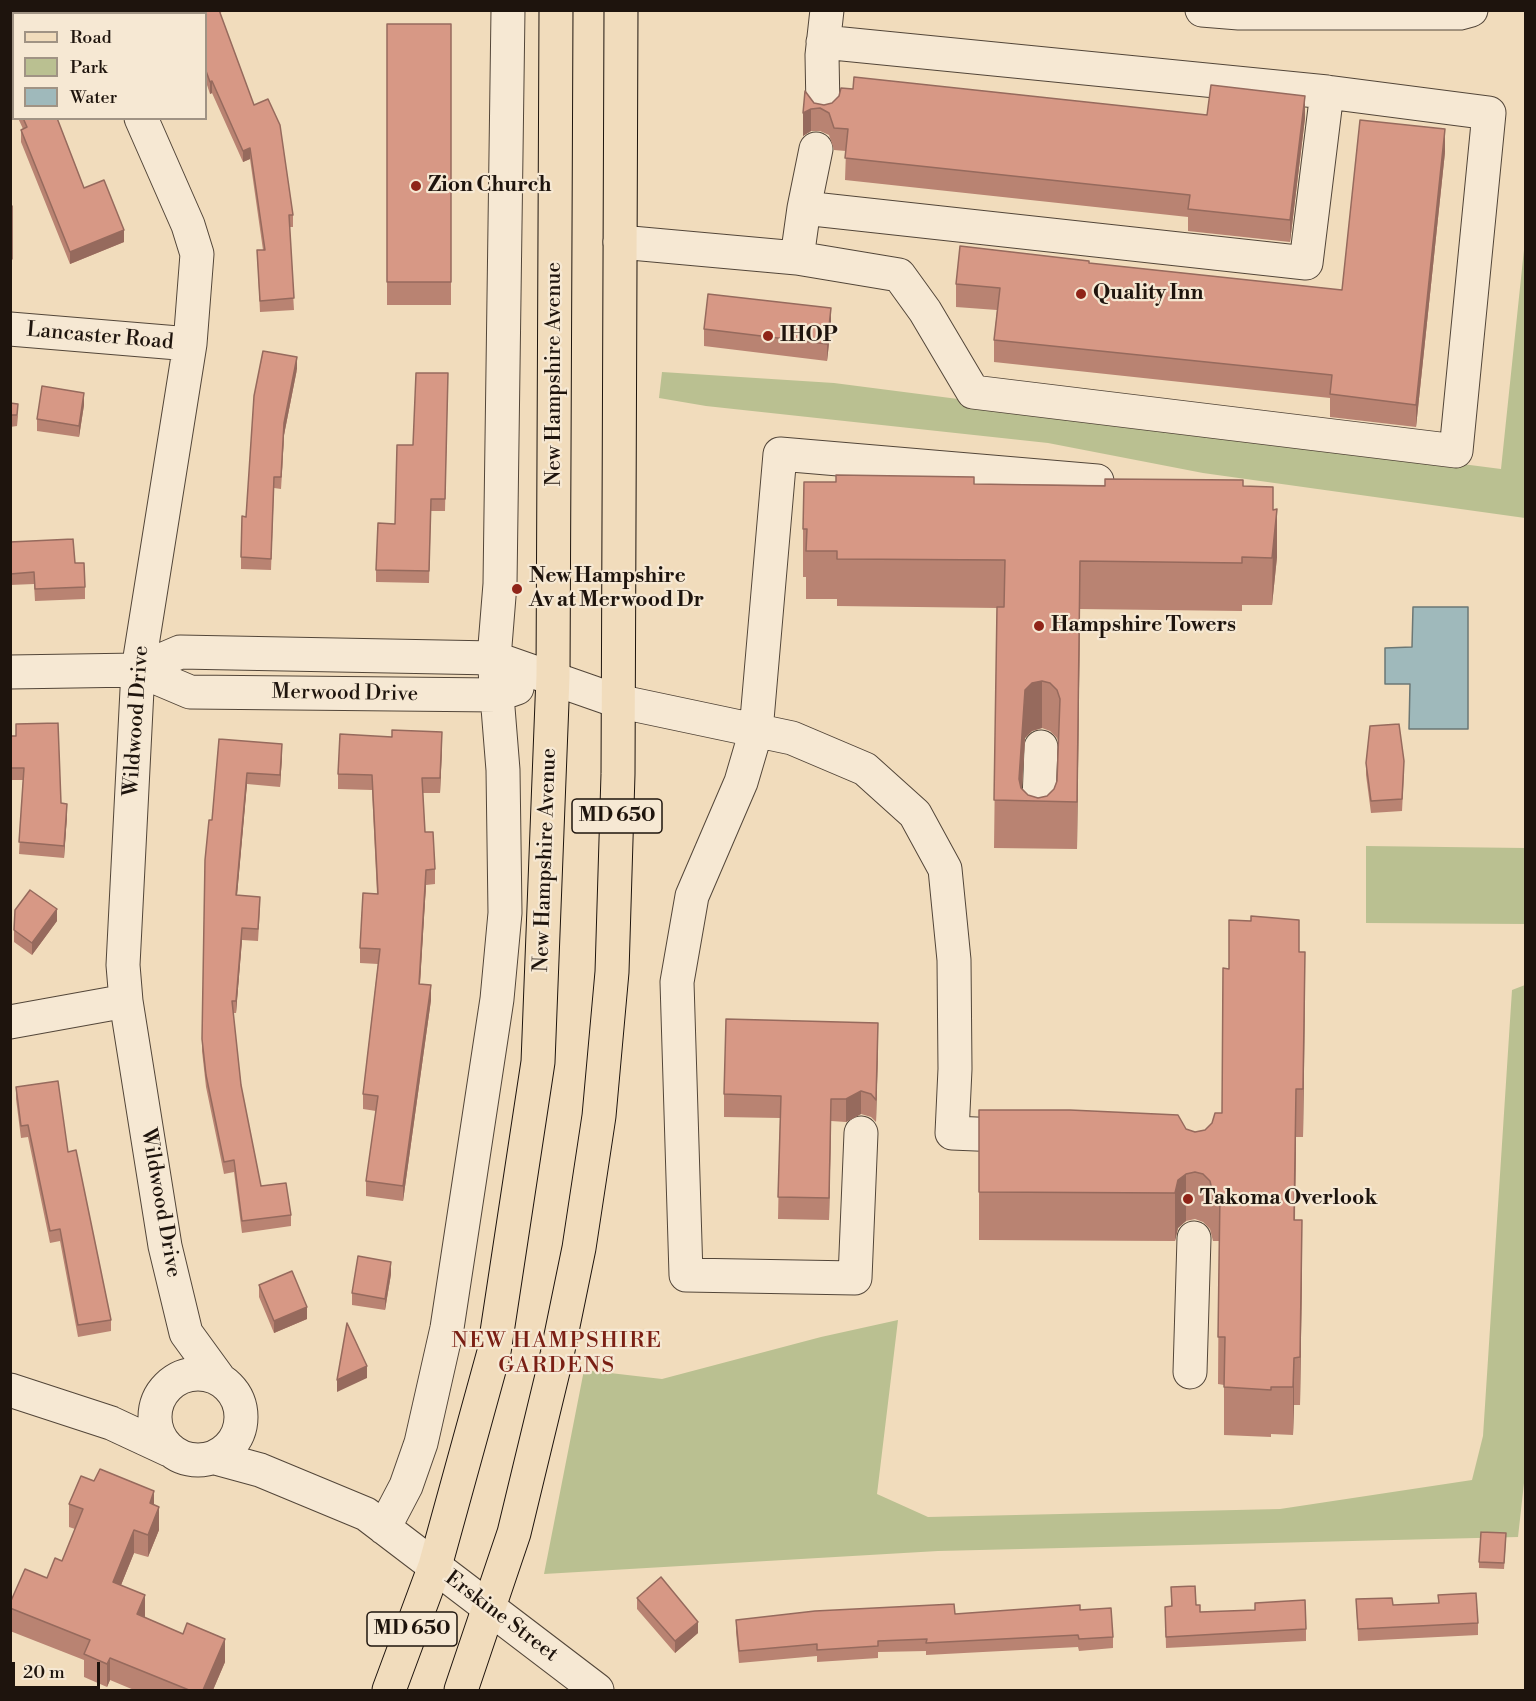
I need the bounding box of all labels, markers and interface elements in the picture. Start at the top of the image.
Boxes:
legend [12,12,207,120]
text: Road [70,26,112,49]
text: Park [70,56,107,79]
text: Water [70,86,117,109]
place label: Zion Church [428,173,551,199]
marker: Zion Church [409,179,423,193]
street label: New Hampshire Avenue [542,262,568,486]
place label: Quality Inn [1093,281,1203,307]
marker: Quality Inn [1074,287,1088,301]
street label: Lancaster Road [25,318,175,356]
place label: IHOP [780,323,837,349]
marker: IHOP [761,329,775,343]
place label: New Hampshire Av at Merwood Dr [529,564,704,614]
marker: New Hampshire Av at Merwood Dr [510,582,524,596]
place label: Hampshire Towers [1051,613,1236,639]
marker: Hampshire Towers [1032,619,1046,633]
street label: Wildwood Drive [119,645,155,797]
street label: Merwood Drive [271,680,419,708]
street label: New Hampshire Avenue [529,747,563,973]
road number: MD 650 [572,799,662,833]
street label: Wildwood Drive [134,1126,186,1280]
place label: Takoma Overlook [1200,1186,1377,1212]
marker: Takoma Overlook [1181,1192,1195,1206]
district label: NEW HAMPSHIRE GARDENS [451,1329,663,1380]
street label: Erskine Street [439,1566,563,1668]
road number: MD 650 [367,1612,457,1646]
scale bar [15,1650,104,1688]
text: 20 m [23,1661,65,1684]

